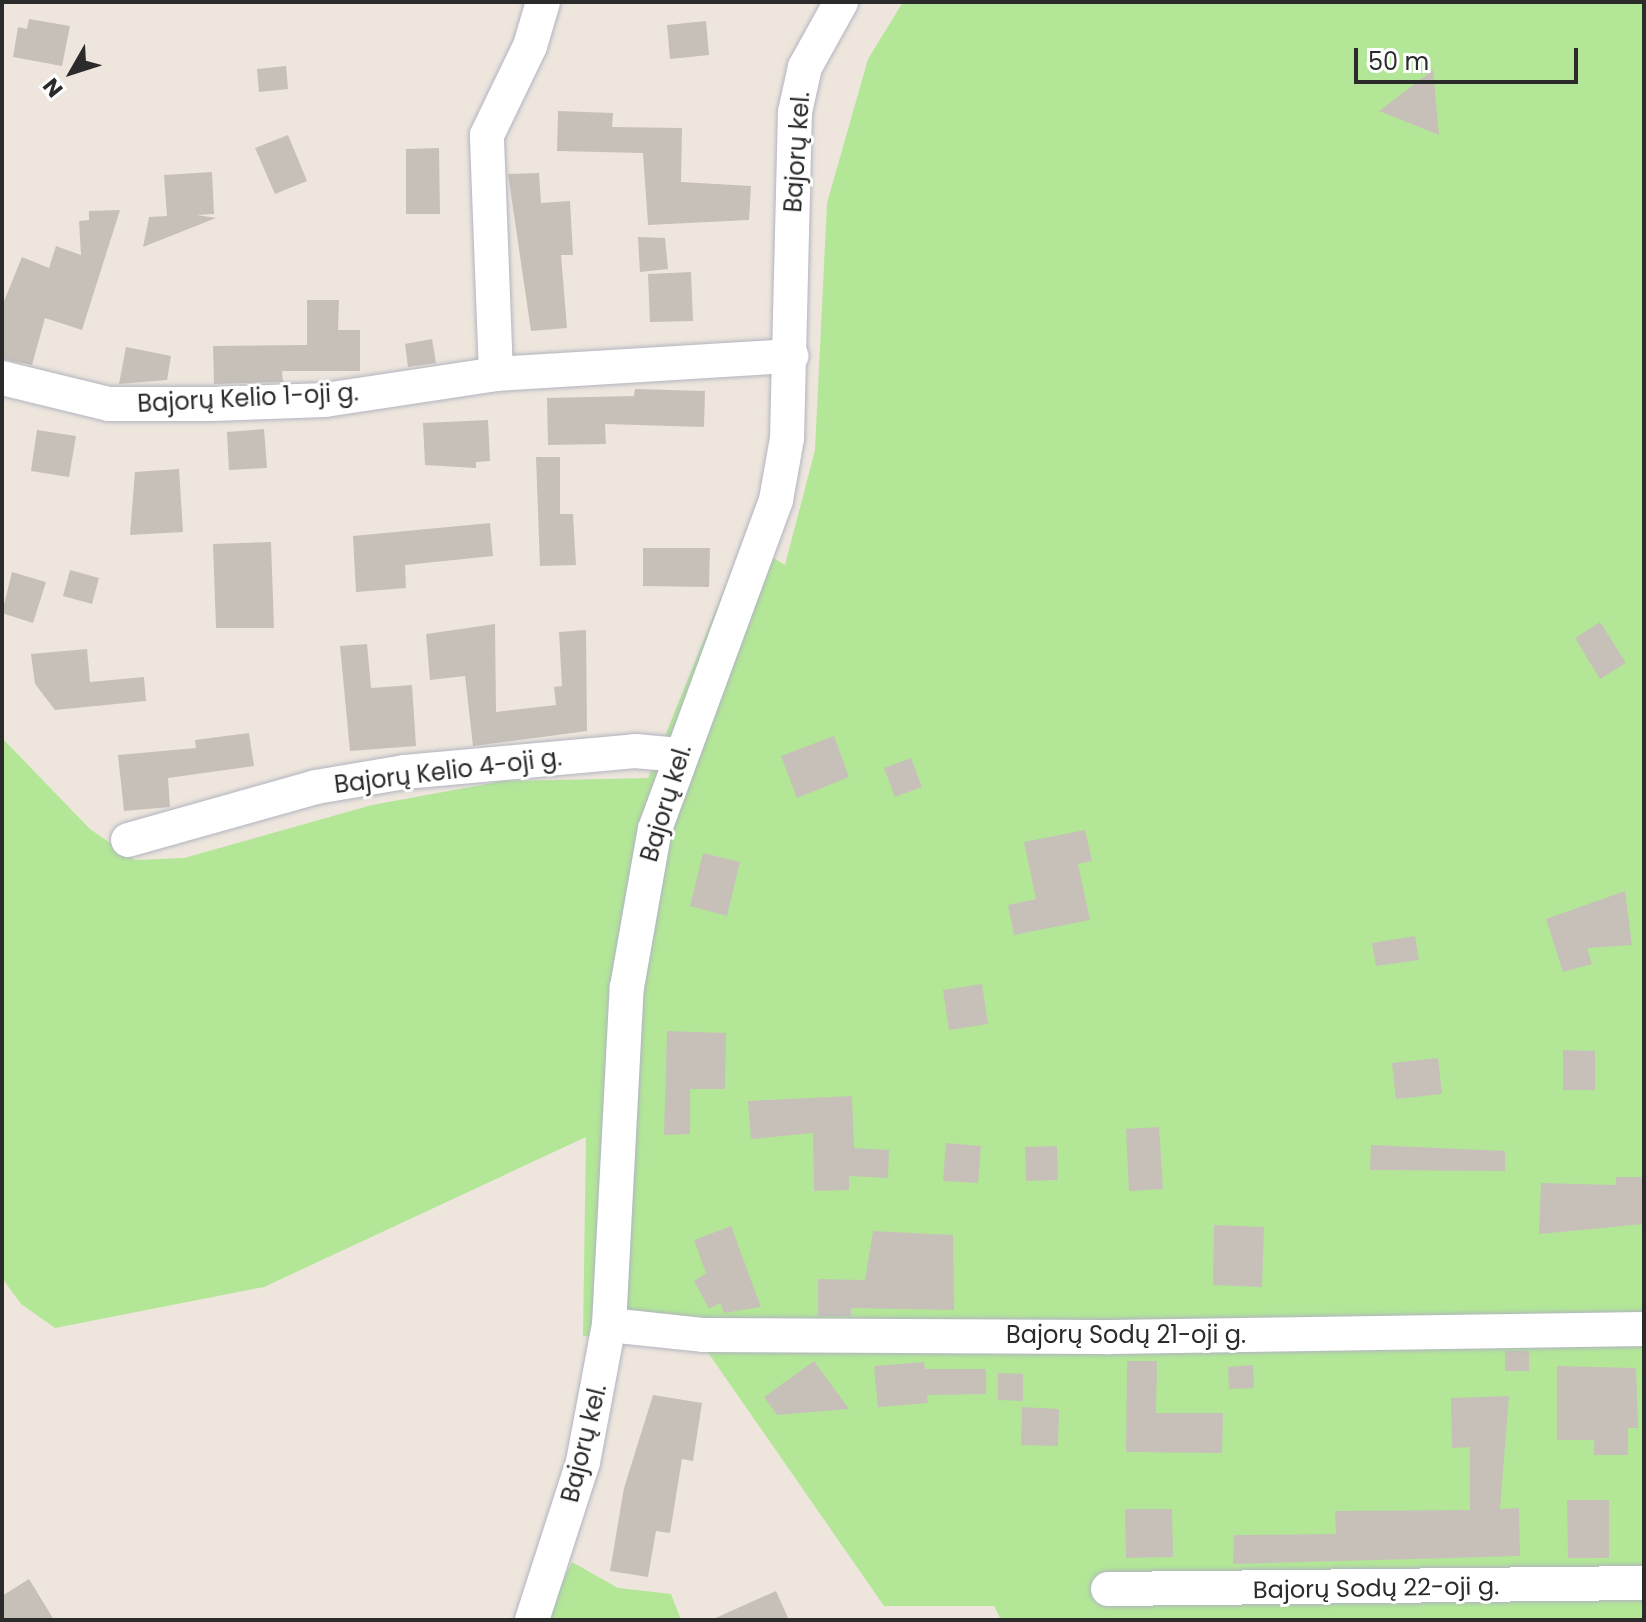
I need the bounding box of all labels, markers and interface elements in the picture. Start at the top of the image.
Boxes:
north arrow [32,32,112,112]
scale bar [1358,32,1582,82]
text: 50 m [1368,45,1429,78]
text: N [36,71,70,104]
street label: Bajorų kel. [778,91,816,213]
street label: Bajorų Kelio 1-oji g. [137,378,359,418]
street label: Bajorų kel. [635,741,697,865]
street label: Bajorų Kelio 4-oji g. [333,743,563,799]
street label: Bajorų Sodų 21-oji g. [1006,1321,1246,1349]
street label: Bajorų kel. [555,1381,613,1505]
street label: Bajorų Sodų 22-oji g. [1253,1571,1499,1605]

